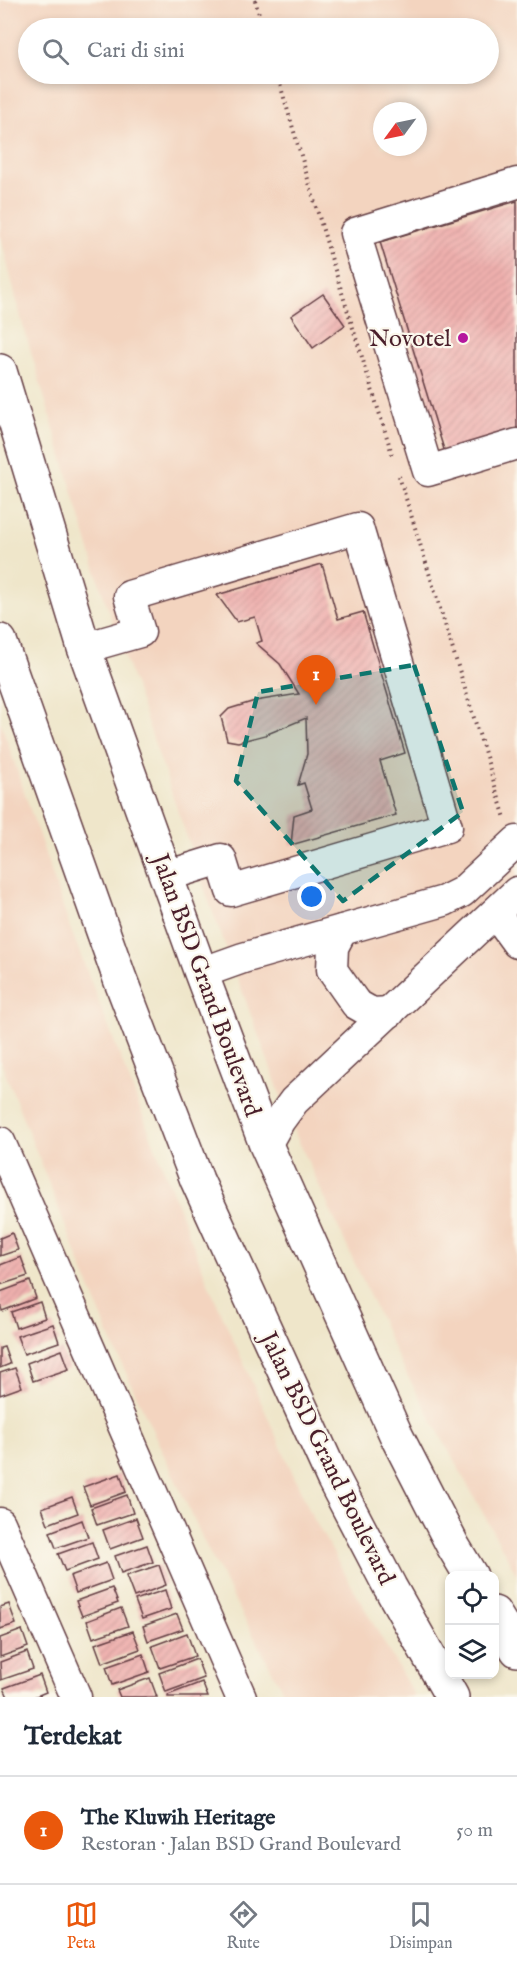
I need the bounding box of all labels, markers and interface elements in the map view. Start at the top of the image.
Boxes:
search box [18,18,499,84]
icon: search [39,35,72,68]
text: Cari di sini [87,37,185,65]
north arrow [373,102,427,156]
place label: Novotel [369,324,451,355]
marker: Novotel [456,331,470,345]
pin: 1 [296,656,336,705]
street label: Jalan BSD Grand Boulevard [143,847,268,1121]
your location [297,882,326,911]
street label: Jalan BSD Grand Boulevard [251,1324,401,1590]
map controls [445,1571,499,1679]
button: locate [445,1571,499,1625]
button: layers [445,1625,499,1679]
text: Terdekat [24,1720,122,1753]
text: The Kluwih Heritage [81,1804,275,1832]
text: 1 [40,1818,47,1843]
text: 50 m [456,1818,493,1843]
text: Restoran · Jalan BSD Grand Boulevard [81,1832,401,1857]
tab: Peta [65,1898,98,1954]
tab: Rute [227,1898,260,1954]
tab: Disimpan [389,1898,452,1954]

